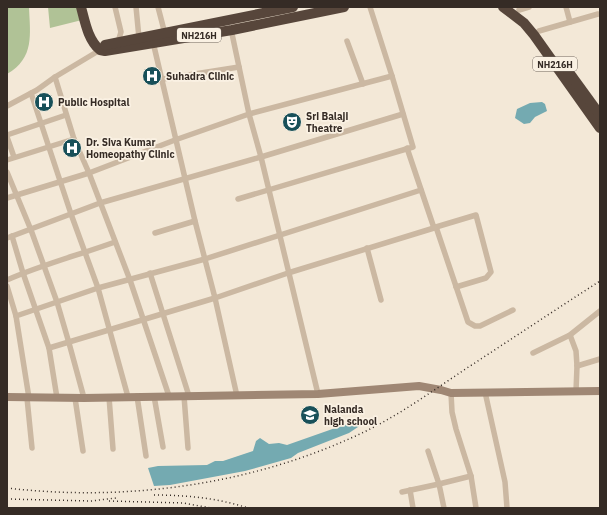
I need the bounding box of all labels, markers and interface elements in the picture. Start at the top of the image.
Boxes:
road number: NH216H [177,28,221,42]
road number: NH216H [533,57,577,71]
hospital icon: Suhadra Clinic [141,65,163,87]
place label: Suhadra Clinic [166,70,234,83]
hospital icon: Public Hospital [33,91,55,113]
place label: Public Hospital [58,96,129,109]
place label: Sri Balaji Theatre [306,110,348,135]
theatre icon: Sri Balaji Theatre [281,111,303,133]
place label: Dr. Siva Kumar Homeopathy Clinic [86,136,175,161]
hospital icon: Dr. Siva Kumar Homeopathy Clinic [61,137,83,159]
place label: Nalanda high school [324,403,377,428]
school or university icon: Nalanda high school [299,404,321,426]

